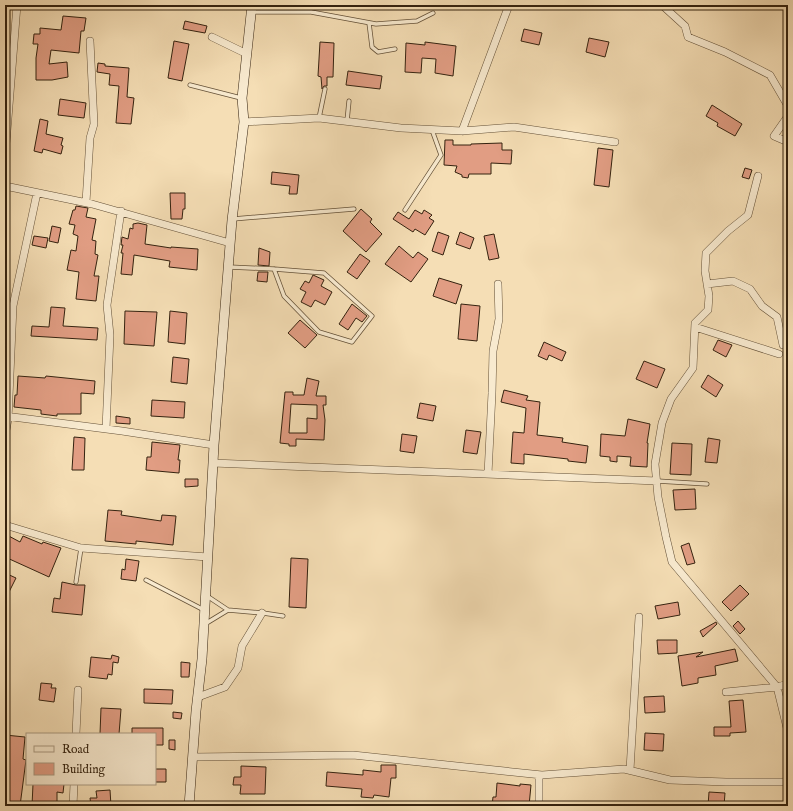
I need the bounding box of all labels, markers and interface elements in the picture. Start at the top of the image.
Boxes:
legend [26,733,156,785]
text: Road [62,742,90,757]
text: Building [62,762,106,777]

